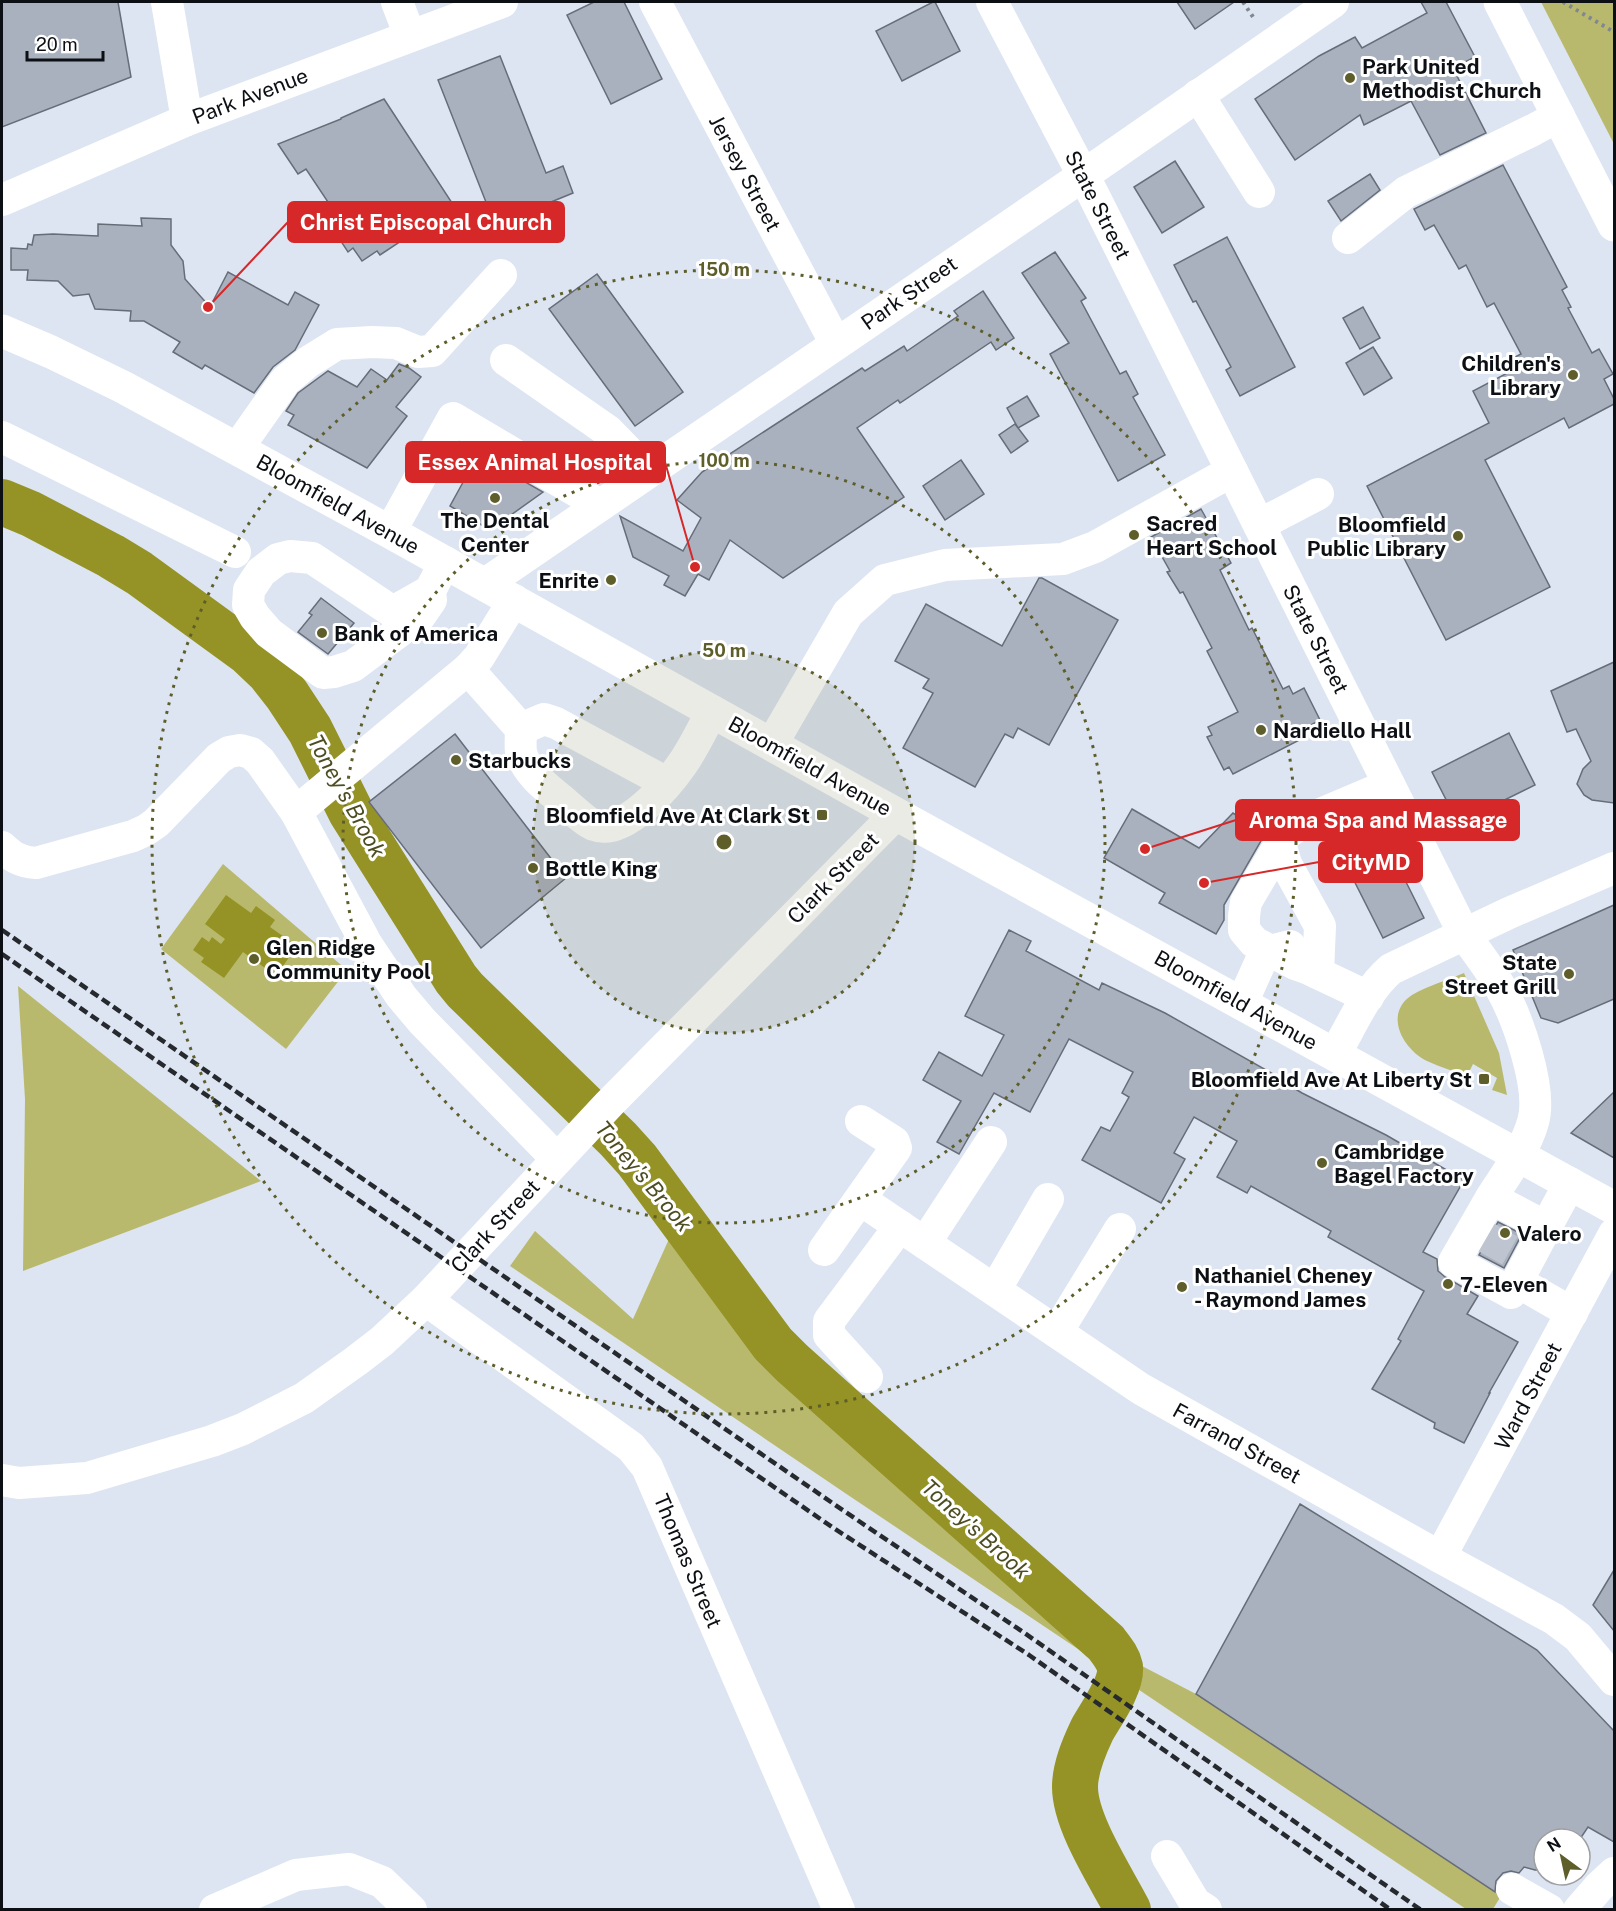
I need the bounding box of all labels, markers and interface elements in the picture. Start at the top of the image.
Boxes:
scale bar [27,24,104,62]
text: 20 m [36,34,78,55]
place label: Park United Methodist Church [1362,54,1542,103]
street label: Park Avenue [189,62,311,130]
marker: Park United Methodist Church [1343,71,1357,85]
street label: Jersey Street [704,111,786,235]
street label: State Street [1060,146,1136,264]
callout: Christ Episcopal Church [288,202,564,242]
text: Christ Episcopal Church [300,209,552,235]
street label: Park Street [856,251,962,335]
text: 150 m [698,259,750,280]
place label: Children's Library [1461,351,1561,400]
marker: Children's Library [1566,368,1580,382]
callout: Essex Animal Hospital [406,442,665,482]
street label: Bloomfield Avenue [252,449,424,559]
text: Essex Animal Hospital [418,449,652,475]
text: 100 m [698,450,750,471]
marker: The Dental Center [488,491,502,505]
place label: The Dental Center [441,508,550,557]
place label: Sacred Heart School [1146,511,1277,560]
place label: Bloomfield Public Library [1307,512,1446,561]
marker: Sacred Heart School [1127,528,1141,542]
marker: Bloomfield Public Library [1451,529,1465,543]
place label: Enrite [539,568,599,593]
marker: Enrite [604,573,618,587]
street label: State Street [1278,580,1354,698]
place label: Bank of America [334,621,498,646]
marker: Bank of America [315,626,329,640]
text: 50 m [702,640,746,661]
street label: Bloomfield Avenue [724,711,896,821]
place label: Nardiello Hall [1273,718,1412,743]
marker: Nardiello Hall [1254,723,1268,737]
water label: Toney's Brook [303,730,391,862]
place label: Starbucks [468,748,571,773]
marker: Starbucks [449,753,463,767]
callout: Aroma Spa and Massage [1236,800,1519,840]
place label: Bloomfield Ave At Clark St [546,803,810,828]
text: Aroma Spa and Massage [1249,807,1507,833]
marker: Bloomfield Ave At Clark St [815,808,829,822]
street label: Clark Street [782,827,884,929]
centre of rings [714,832,734,852]
callout: CityMD [1319,842,1422,882]
text: CityMD [1331,849,1411,875]
place label: Bottle King [545,856,657,881]
marker: Bottle King [526,861,540,875]
place label: Glen Ridge Community Pool [266,935,431,984]
street label: Bloomfield Avenue [1150,945,1322,1055]
place label: State Street Grill [1444,950,1557,999]
marker: Glen Ridge Community Pool [247,952,261,966]
marker: State Street Grill [1562,967,1576,981]
place label: Bloomfield Ave At Liberty St [1191,1067,1472,1092]
marker: Bloomfield Ave At Liberty St [1477,1072,1491,1086]
water label: Toney's Brook [590,1115,698,1237]
place label: Cambridge Bagel Factory [1334,1139,1474,1188]
marker: Cambridge Bagel Factory [1315,1156,1329,1170]
street label: Clark Street [445,1174,545,1278]
place label: Valero [1517,1221,1582,1246]
marker: Valero [1498,1226,1512,1240]
place label: Nathaniel Cheney - Raymond James [1194,1263,1373,1312]
place label: 7-Eleven [1460,1272,1548,1297]
marker: 7-Eleven [1441,1277,1455,1291]
marker: Nathaniel Cheney - Raymond James [1175,1280,1189,1294]
street label: Ward Street [1489,1338,1567,1454]
street label: Farrand Street [1169,1397,1305,1489]
water label: Toney's Brook [917,1474,1035,1584]
street label: Thomas Street [649,1490,727,1632]
north arrow [1532,1827,1592,1887]
text: N [1544,1833,1565,1856]

